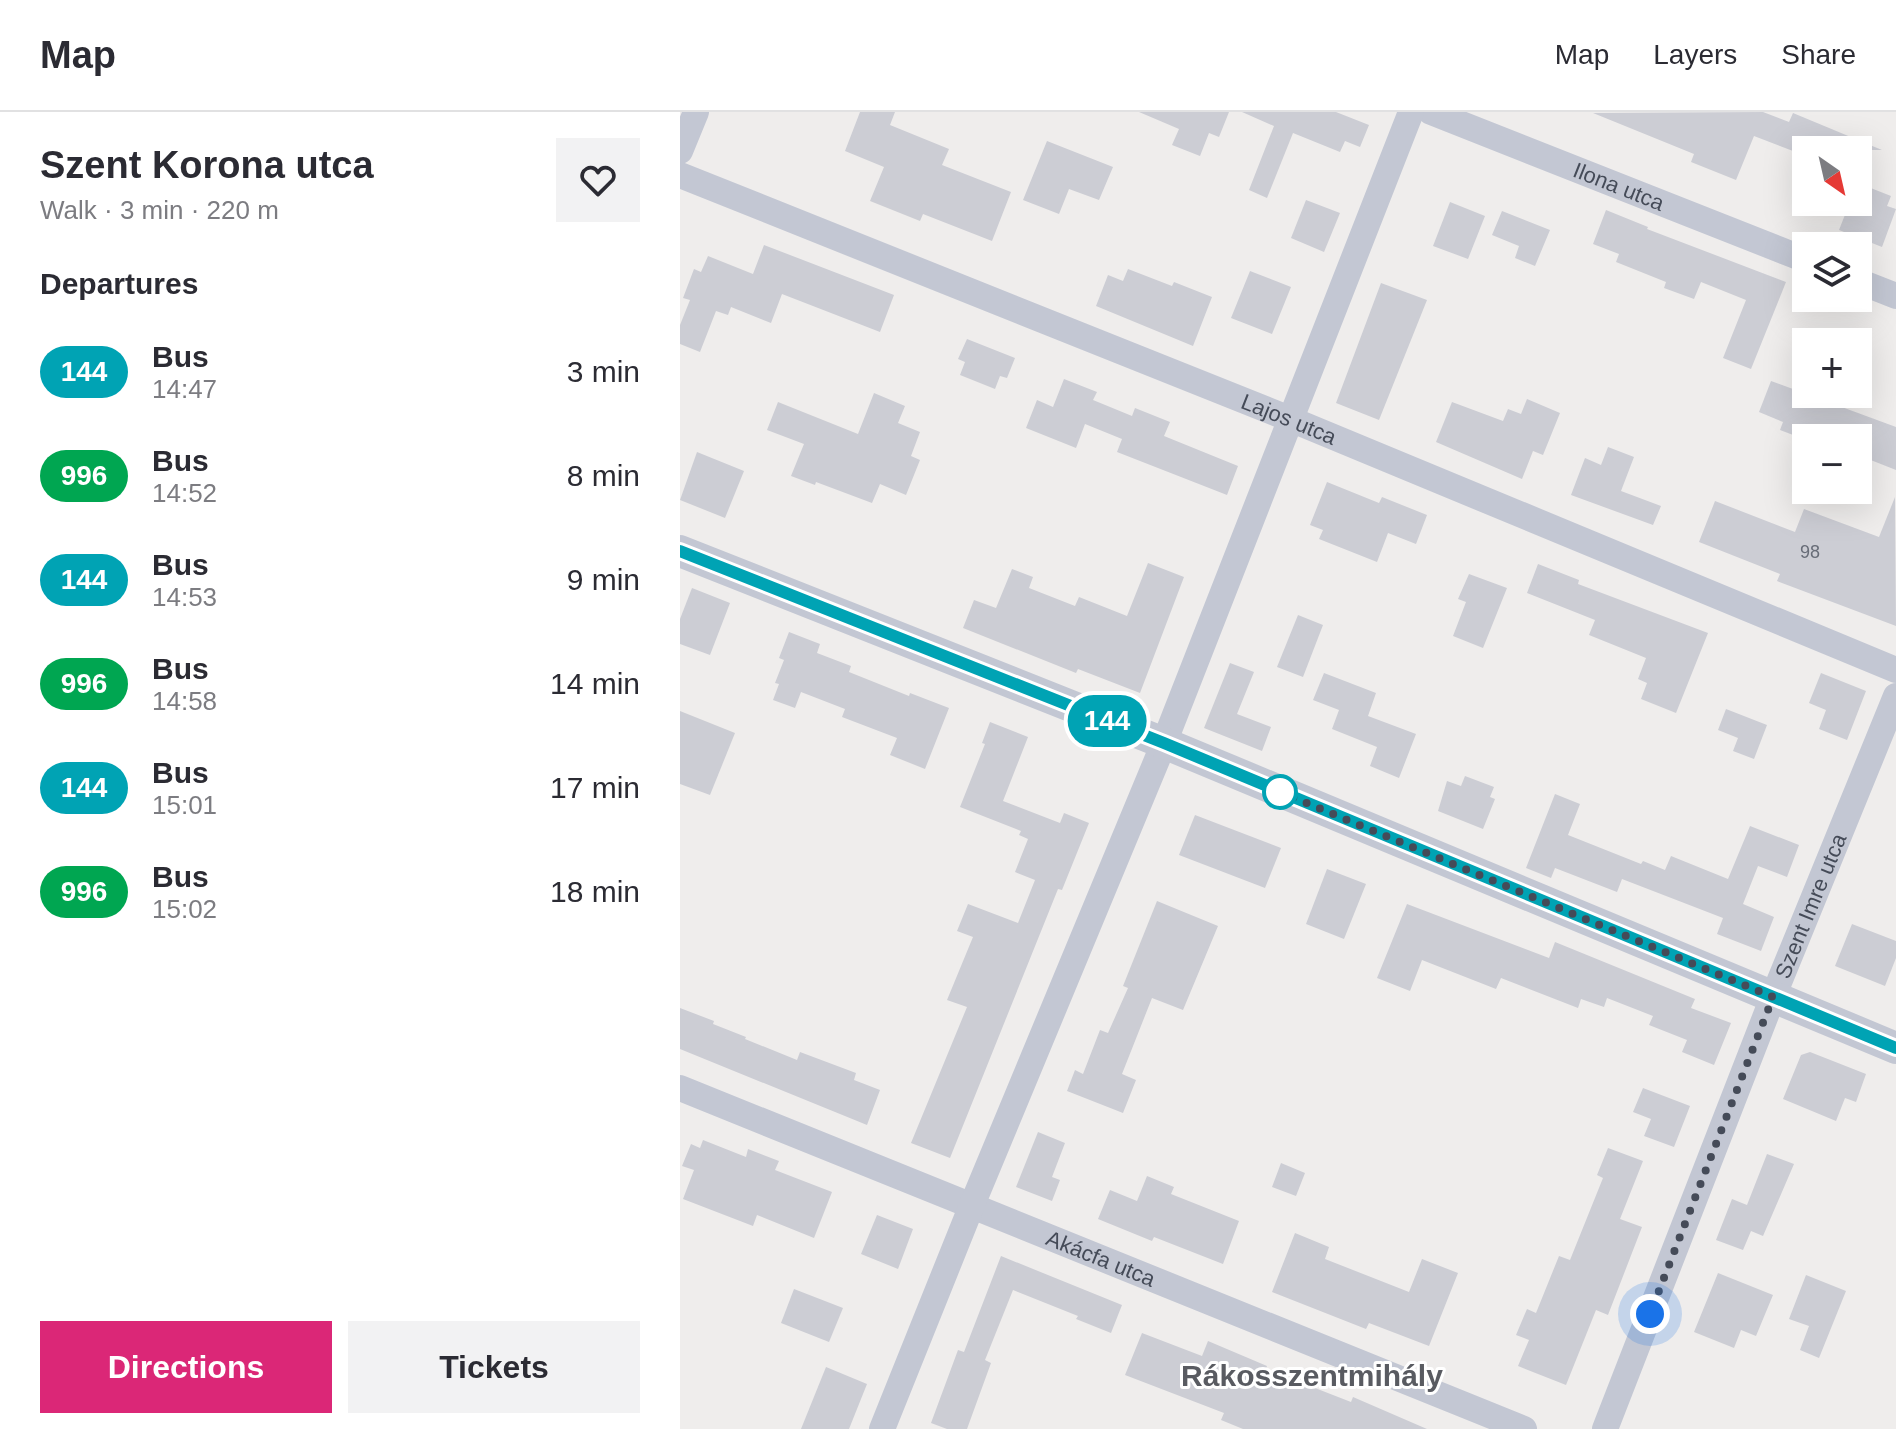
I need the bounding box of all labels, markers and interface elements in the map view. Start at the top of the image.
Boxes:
text: Map [40,34,116,76]
text: Map [1555,39,1609,70]
text: Layers [1653,39,1737,70]
text: Share [1781,39,1856,70]
north arrow [1792,136,1872,216]
map controls [1792,136,1872,504]
button: heart [556,138,640,222]
text: Szent Korona utca [40,144,374,186]
street label: Ilona utca [1570,157,1669,216]
text: Walk · 3 min · 220 m [40,195,279,225]
button: layers [1792,232,1872,312]
text: Departures [40,267,198,300]
button: + [1792,328,1872,408]
text: Bus [152,340,209,373]
text: 3 min [567,355,640,388]
text: 144 [61,356,107,387]
text: 14:47 [152,374,217,404]
street label: Lajos utca [1238,388,1341,450]
button: − [1792,424,1872,504]
text: Bus [152,444,209,477]
text: 8 min [567,459,640,492]
text: 996 [61,460,107,491]
text: 14:52 [152,478,217,508]
house number: 98 [1800,542,1820,562]
text: Bus [152,548,209,581]
text: 9 min [567,563,640,596]
text: 144 [61,564,107,595]
text: 14:53 [152,582,217,612]
text: Bus [152,652,209,685]
text: 14 min [550,667,640,700]
text: 996 [61,668,107,699]
text: 14:58 [152,686,217,716]
line badge: 144 [1061,695,1153,747]
text: 144 [1084,705,1130,736]
text: Bus [152,756,209,789]
text: 17 min [550,771,640,804]
text: 144 [61,772,107,803]
unlabelled marker [1263,775,1297,809]
text: 15:01 [152,790,217,820]
street label: Szent Imre utca [1770,829,1851,982]
text: Bus [152,860,209,893]
text: 18 min [550,875,640,908]
text: 996 [61,876,107,907]
text: 15:02 [152,894,217,924]
street label: Akácfa utca [1043,1225,1160,1291]
your location [1630,1294,1670,1334]
button: Directions [40,1321,332,1413]
button: Tickets [348,1321,640,1413]
district label: Rákosszentmihály [1181,1359,1443,1392]

